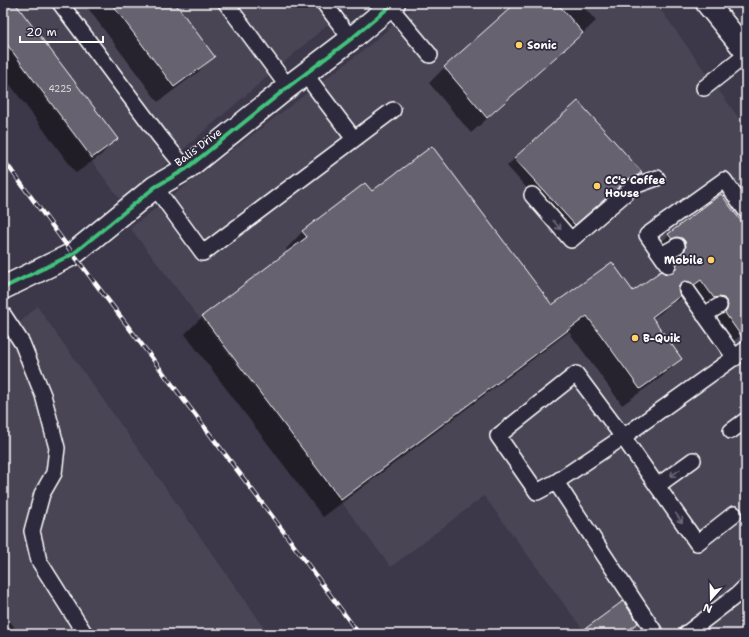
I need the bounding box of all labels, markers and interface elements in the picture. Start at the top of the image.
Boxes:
scale bar [20,18,103,44]
text: 20 m [26,24,57,40]
place label: Sonic [527,38,557,53]
marker: Sonic [514,40,524,50]
house number: 4225 [48,83,72,95]
street label: Balis Drive [172,125,225,170]
place label: CC's Coffee House [605,173,666,201]
marker: CC's Coffee House [592,181,602,191]
one-way arrow [553,219,562,230]
place label: Mobile [664,253,703,268]
marker: Mobile [706,255,716,265]
place label: B-Quik [643,331,680,346]
marker: B-Quik [630,333,640,343]
one-way arrow [669,469,680,477]
one-way arrow [675,512,683,523]
north arrow [691,579,731,619]
text: N [701,599,714,616]

